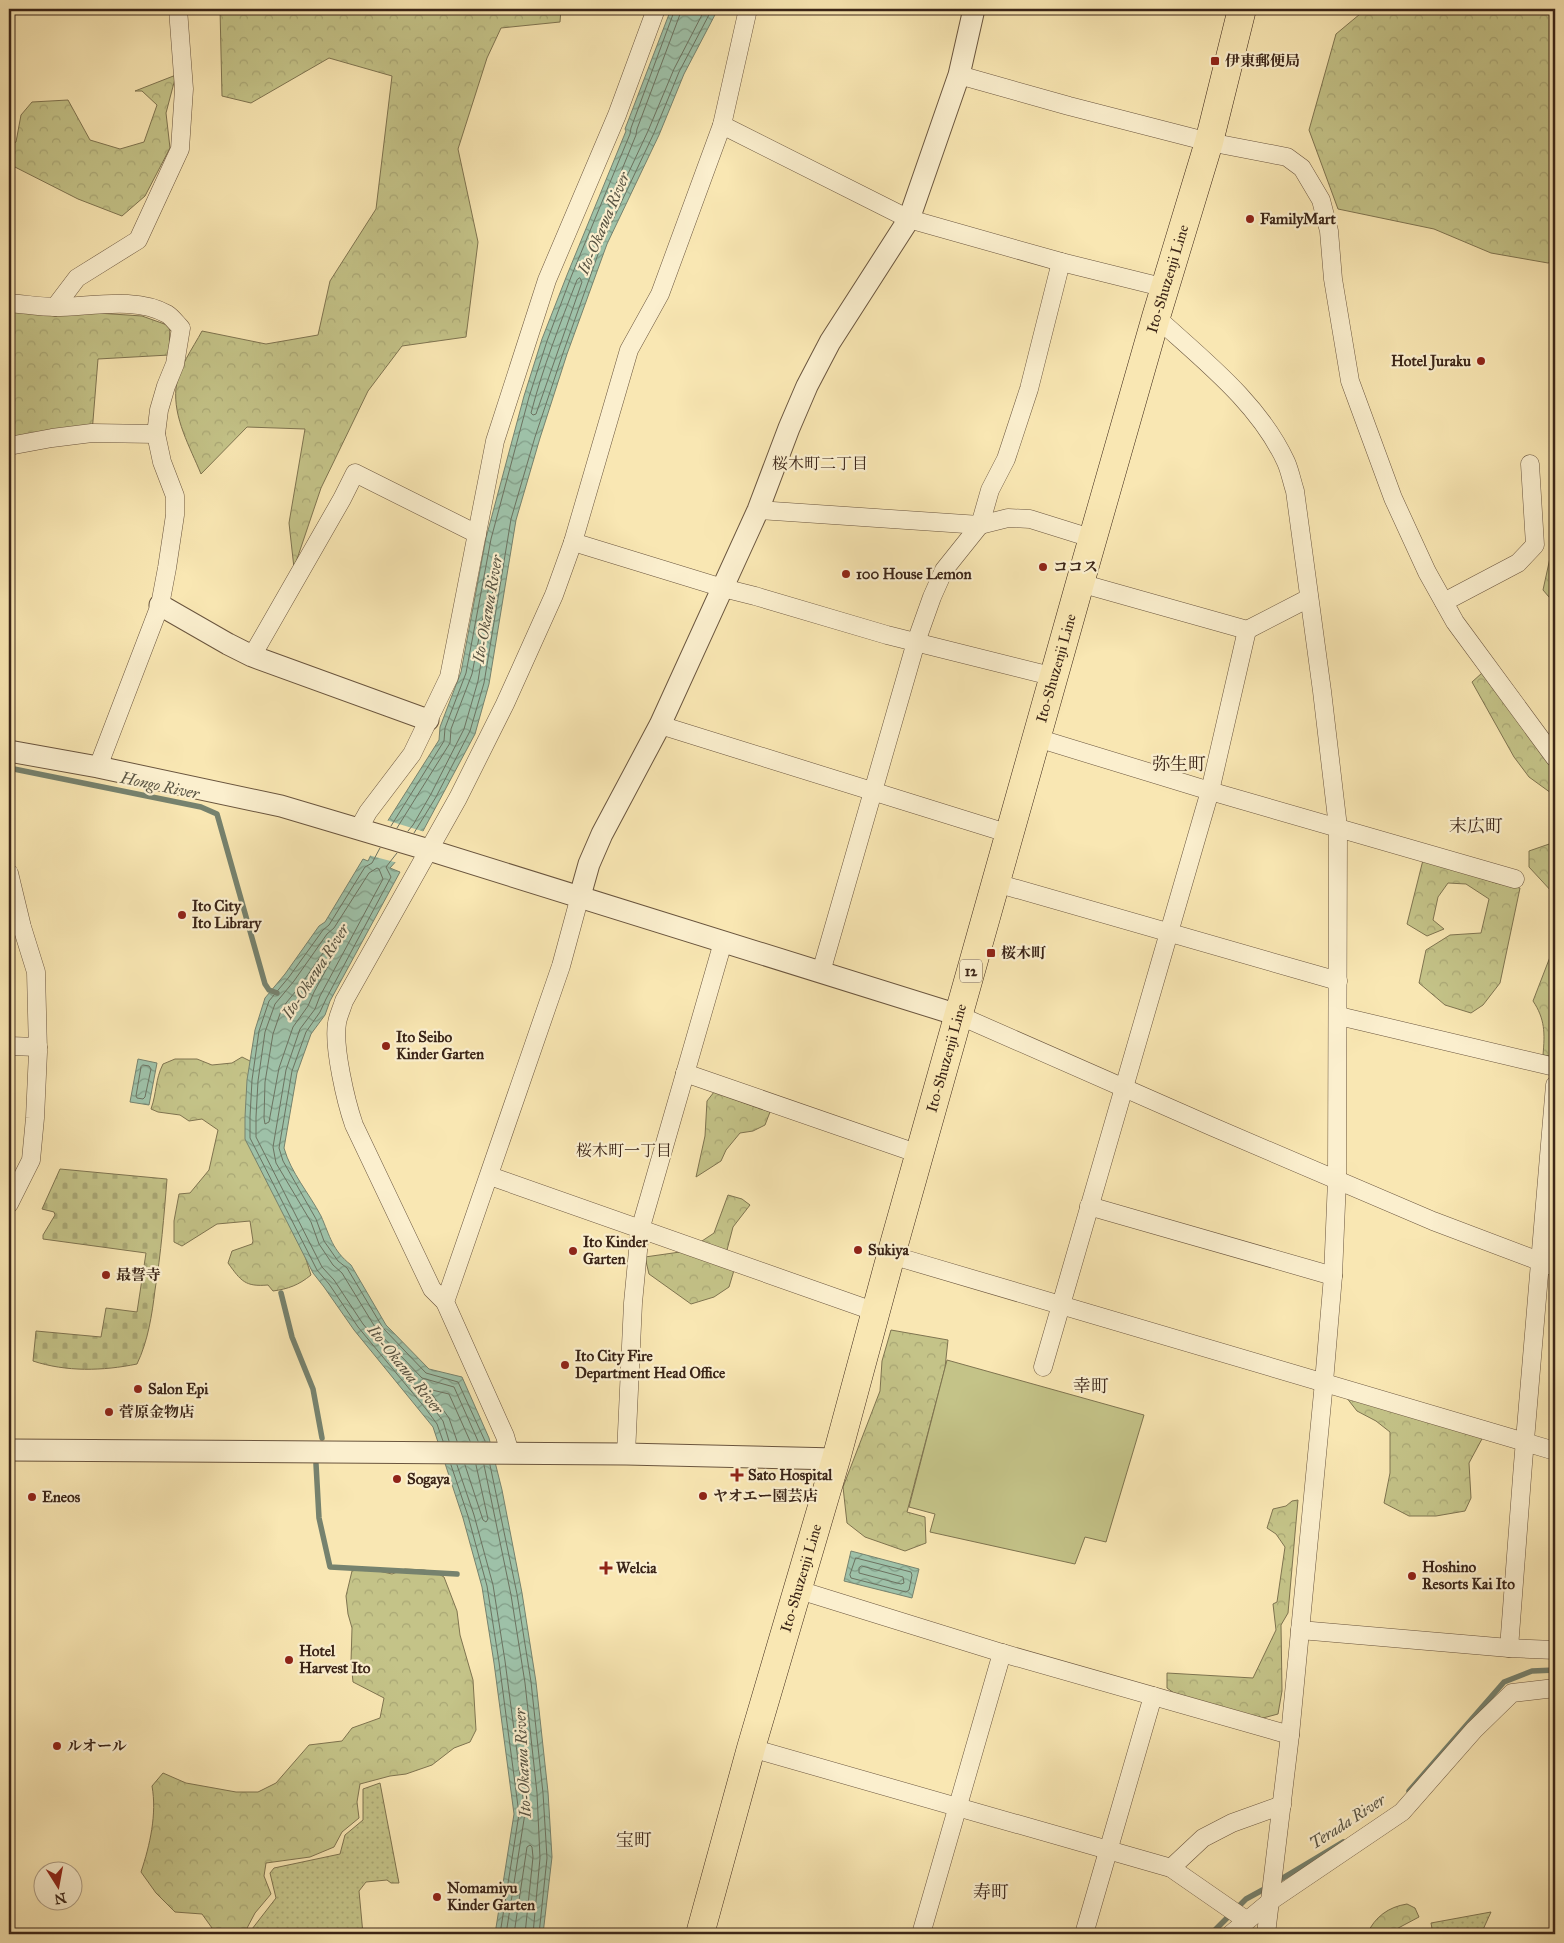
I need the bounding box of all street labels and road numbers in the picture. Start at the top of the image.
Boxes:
street label: Ito-Shuzenji Line [1143,223,1192,335]
street label: Ito-Shuzenji Line [1032,612,1080,725]
road number: 12 [960,959,982,982]
street label: Ito-Shuzenji Line [923,1002,970,1114]
street label: Ito-Shuzenji Line [777,1522,825,1634]

